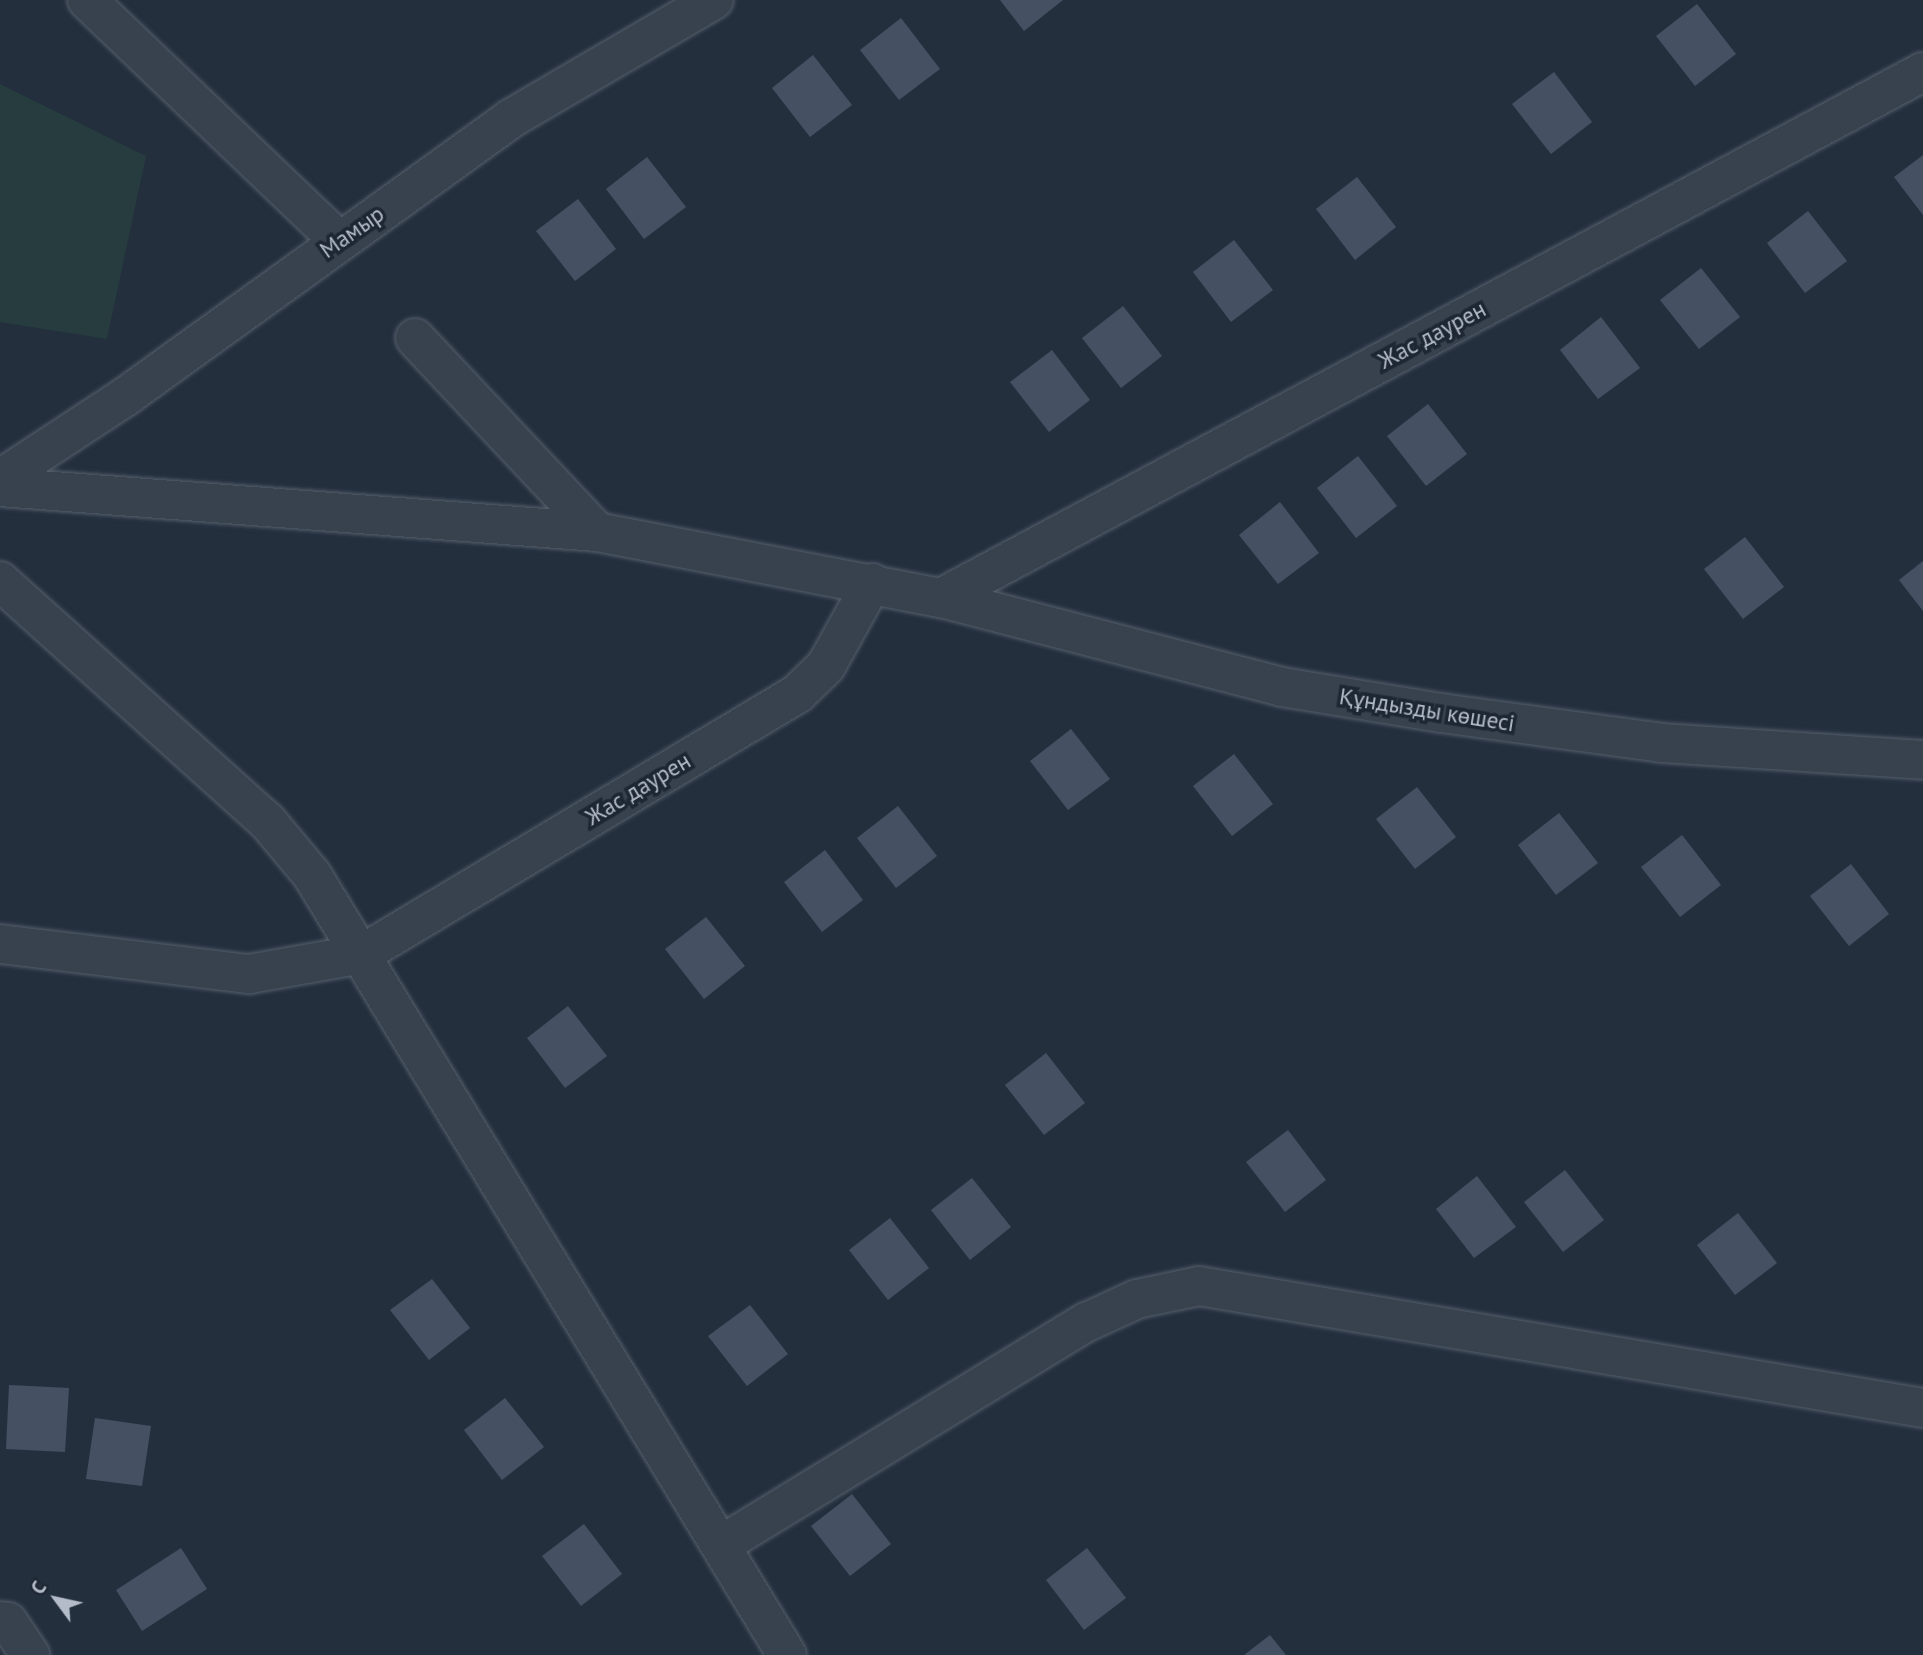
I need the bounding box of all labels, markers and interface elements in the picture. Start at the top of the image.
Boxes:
street label: Мамыр [315,200,389,264]
street label: Жас даурен [1374,295,1490,375]
street label: Құндызды көшесі [1337,683,1517,737]
street label: Жас даурен [581,747,695,831]
north arrow [21,1564,91,1634]
text: С [25,1577,51,1599]

